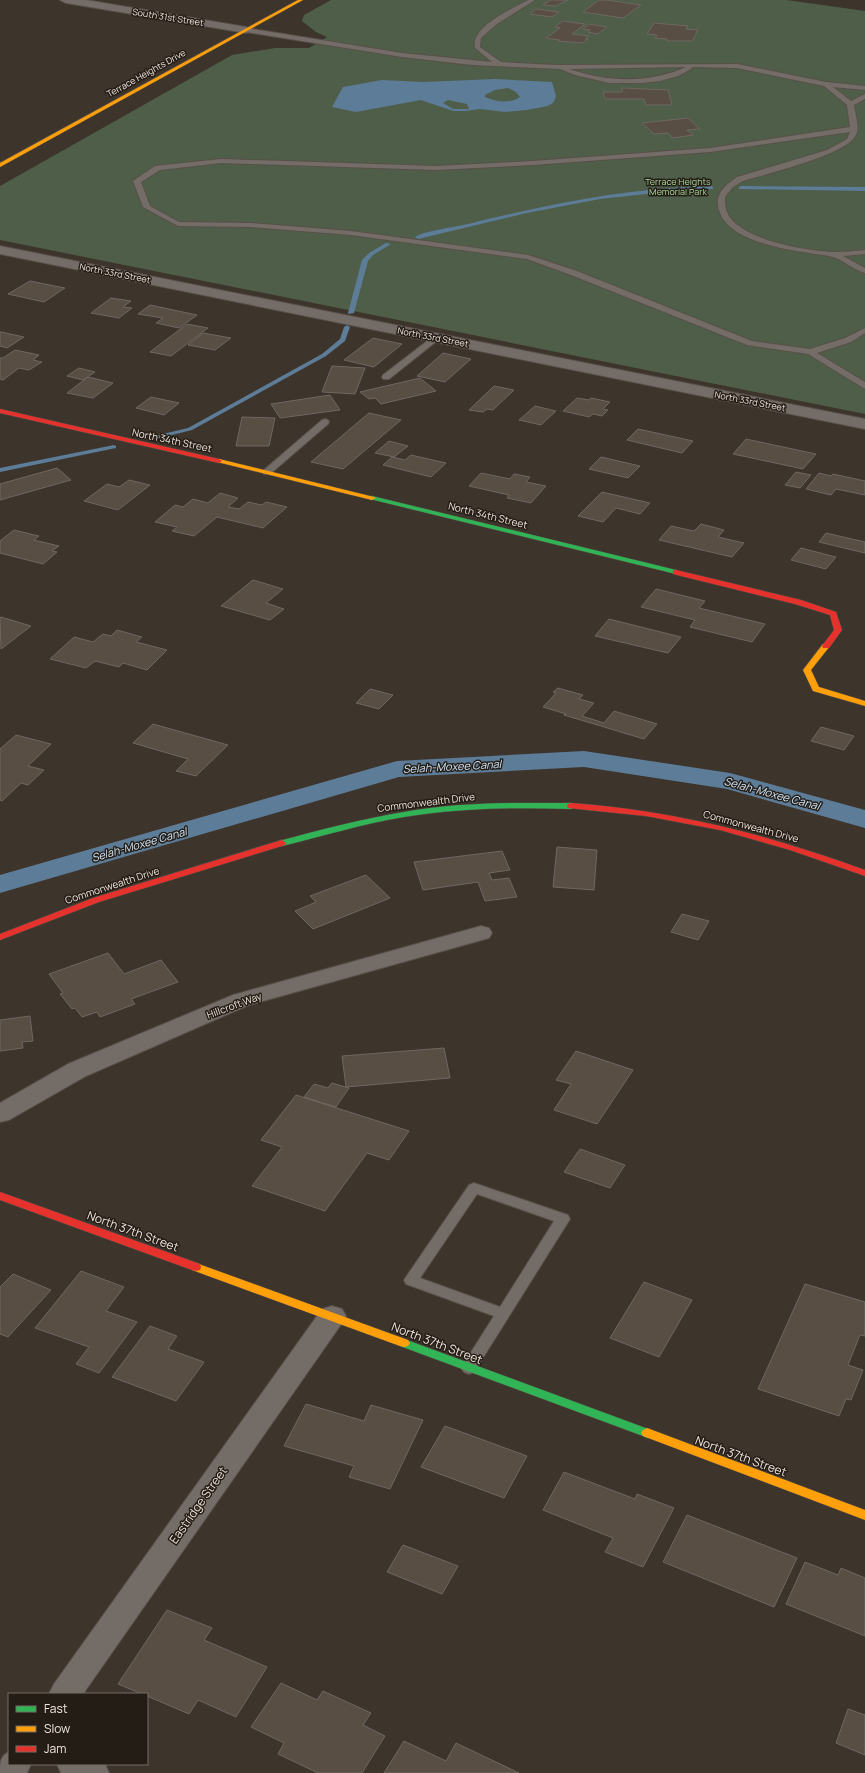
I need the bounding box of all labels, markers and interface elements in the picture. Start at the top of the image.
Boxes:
street label: South 31st Street [131,5,205,29]
street label: Terrace Heights Drive [104,46,188,100]
park label: Terrace Heights Memorial Park [645,175,711,198]
street label: North 33rd Street [78,260,152,286]
street label: North 33rd Street [396,324,470,350]
street label: North 33rd Street [713,388,787,414]
street label: North 34th Street [131,425,213,455]
street label: North 34th Street [447,498,529,532]
water label: Selah-Moxee Canal [402,756,503,776]
water label: Selah-Moxee Canal [722,773,823,813]
street label: Commonwealth Drive [376,789,476,815]
street label: Commonwealth Drive [702,807,800,846]
water label: Selah-Moxee Canal [90,823,190,865]
street label: Commonwealth Drive [63,863,161,907]
street label: Hillcroft Way [204,988,264,1021]
street label: North 37th Street [85,1207,181,1256]
street label: North 37th Street [389,1318,485,1368]
street label: North 37th Street [693,1432,789,1481]
street label: Eastridge Street [165,1463,231,1547]
legend [8,1693,148,1765]
text: Fast [44,1700,68,1717]
text: Slow [44,1720,70,1737]
text: Jam [44,1740,66,1757]

